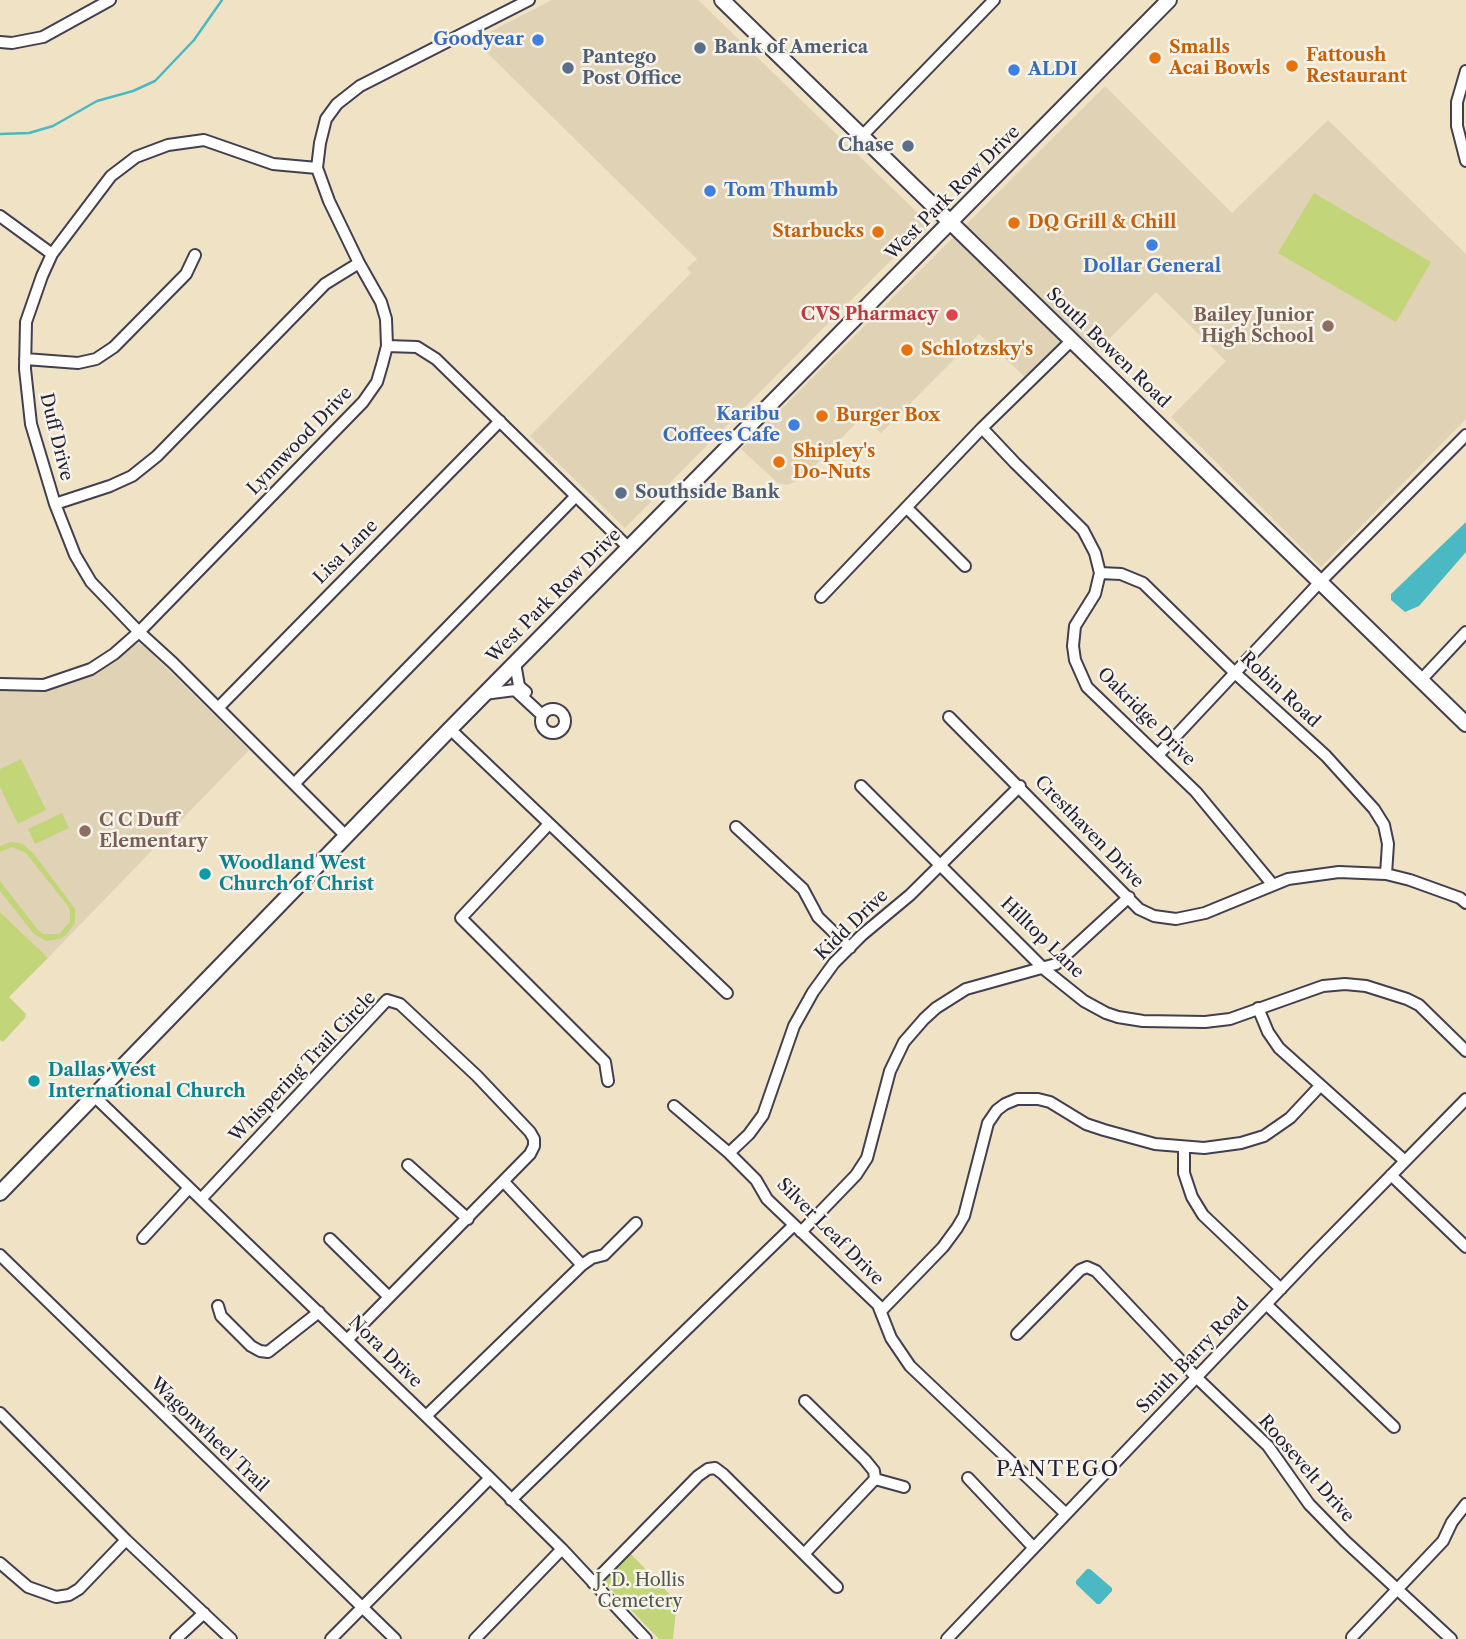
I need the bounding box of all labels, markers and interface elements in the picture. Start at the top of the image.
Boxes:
place label: Goodyear [433,29,524,51]
marker: Goodyear [530,32,546,48]
place label: Bank of America [714,37,868,59]
place label: Smalls Acai Bowls [1169,37,1270,80]
marker: Bank of America [692,40,708,56]
place label: Fattoush Restaurant [1306,45,1407,88]
place label: Pantego Post Office [582,47,682,90]
marker: Smalls Acai Bowls [1147,50,1163,66]
marker: Fattoush Restaurant [1284,58,1300,74]
place label: ALDI [1028,59,1077,81]
marker: Pantego Post Office [560,60,576,76]
marker: ALDI [1006,62,1022,78]
street label: West Park Row Drive [881,121,1025,265]
place label: Chase [838,135,894,157]
marker: Chase [900,138,916,154]
place label: Tom Thumb [724,180,838,202]
marker: Tom Thumb [702,183,718,199]
place label: DQ Grill & Chill [1028,212,1176,234]
marker: DQ Grill & Chill [1006,215,1022,231]
place label: Starbucks [772,221,864,243]
marker: Starbucks [870,224,886,240]
marker: Dollar General [1144,237,1160,253]
place label: Dollar General [1083,256,1221,278]
street label: South Bowen Road [1042,283,1174,413]
place label: CVS Pharmacy [801,304,938,326]
place label: Bailey Junior High School [1194,305,1314,348]
marker: CVS Pharmacy [944,307,960,323]
marker: Bailey Junior High School [1320,318,1336,334]
place label: Schlotzsky's [921,339,1033,361]
marker: Schlotzsky's [899,342,915,358]
street label: Lynnwood Drive [243,382,357,500]
street label: Duff Drive [35,391,77,483]
place label: Karibu Coffees Cafe [663,404,780,446]
place label: Burger Box [836,405,940,427]
marker: Burger Box [814,408,830,424]
marker: Karibu Coffees Cafe [786,417,802,433]
place label: Shipley's Do-Nuts [793,441,875,484]
marker: Shipley's Do-Nuts [771,454,787,470]
place label: Southside Bank [635,482,779,504]
marker: Southside Bank [613,485,629,501]
street label: Lisa Lane [309,515,383,589]
street label: West Park Row Drive [482,524,626,668]
street label: Robin Road [1236,648,1324,732]
street label: Oakridge Drive [1092,663,1200,771]
street label: Cresthaven Drive [1030,771,1148,893]
place label: C C Duff Elementary [99,810,208,852]
marker: C C Duff Elementary [77,823,93,839]
place label: Woodland West Church of Christ [219,853,374,896]
marker: Woodland West Church of Christ [197,866,213,882]
street label: Kidd Drive [811,885,893,965]
street label: Hilltop Lane [996,893,1088,983]
street label: Whispering Trail Circle [225,987,381,1147]
place label: Dallas West International Church [48,1060,246,1102]
marker: Dallas West International Church [26,1073,42,1089]
street label: Silver Leaf Drive [772,1174,888,1290]
street label: Smith Barry Road [1132,1294,1254,1418]
street label: Nora Drive [344,1312,426,1392]
street label: Wagonwheel Trail [146,1373,272,1497]
street label: Roosevelt Drive [1253,1411,1359,1527]
district label: PANTEGO [997,1457,1119,1483]
park label: J. D. Hollis Cemetery [595,1570,685,1612]

